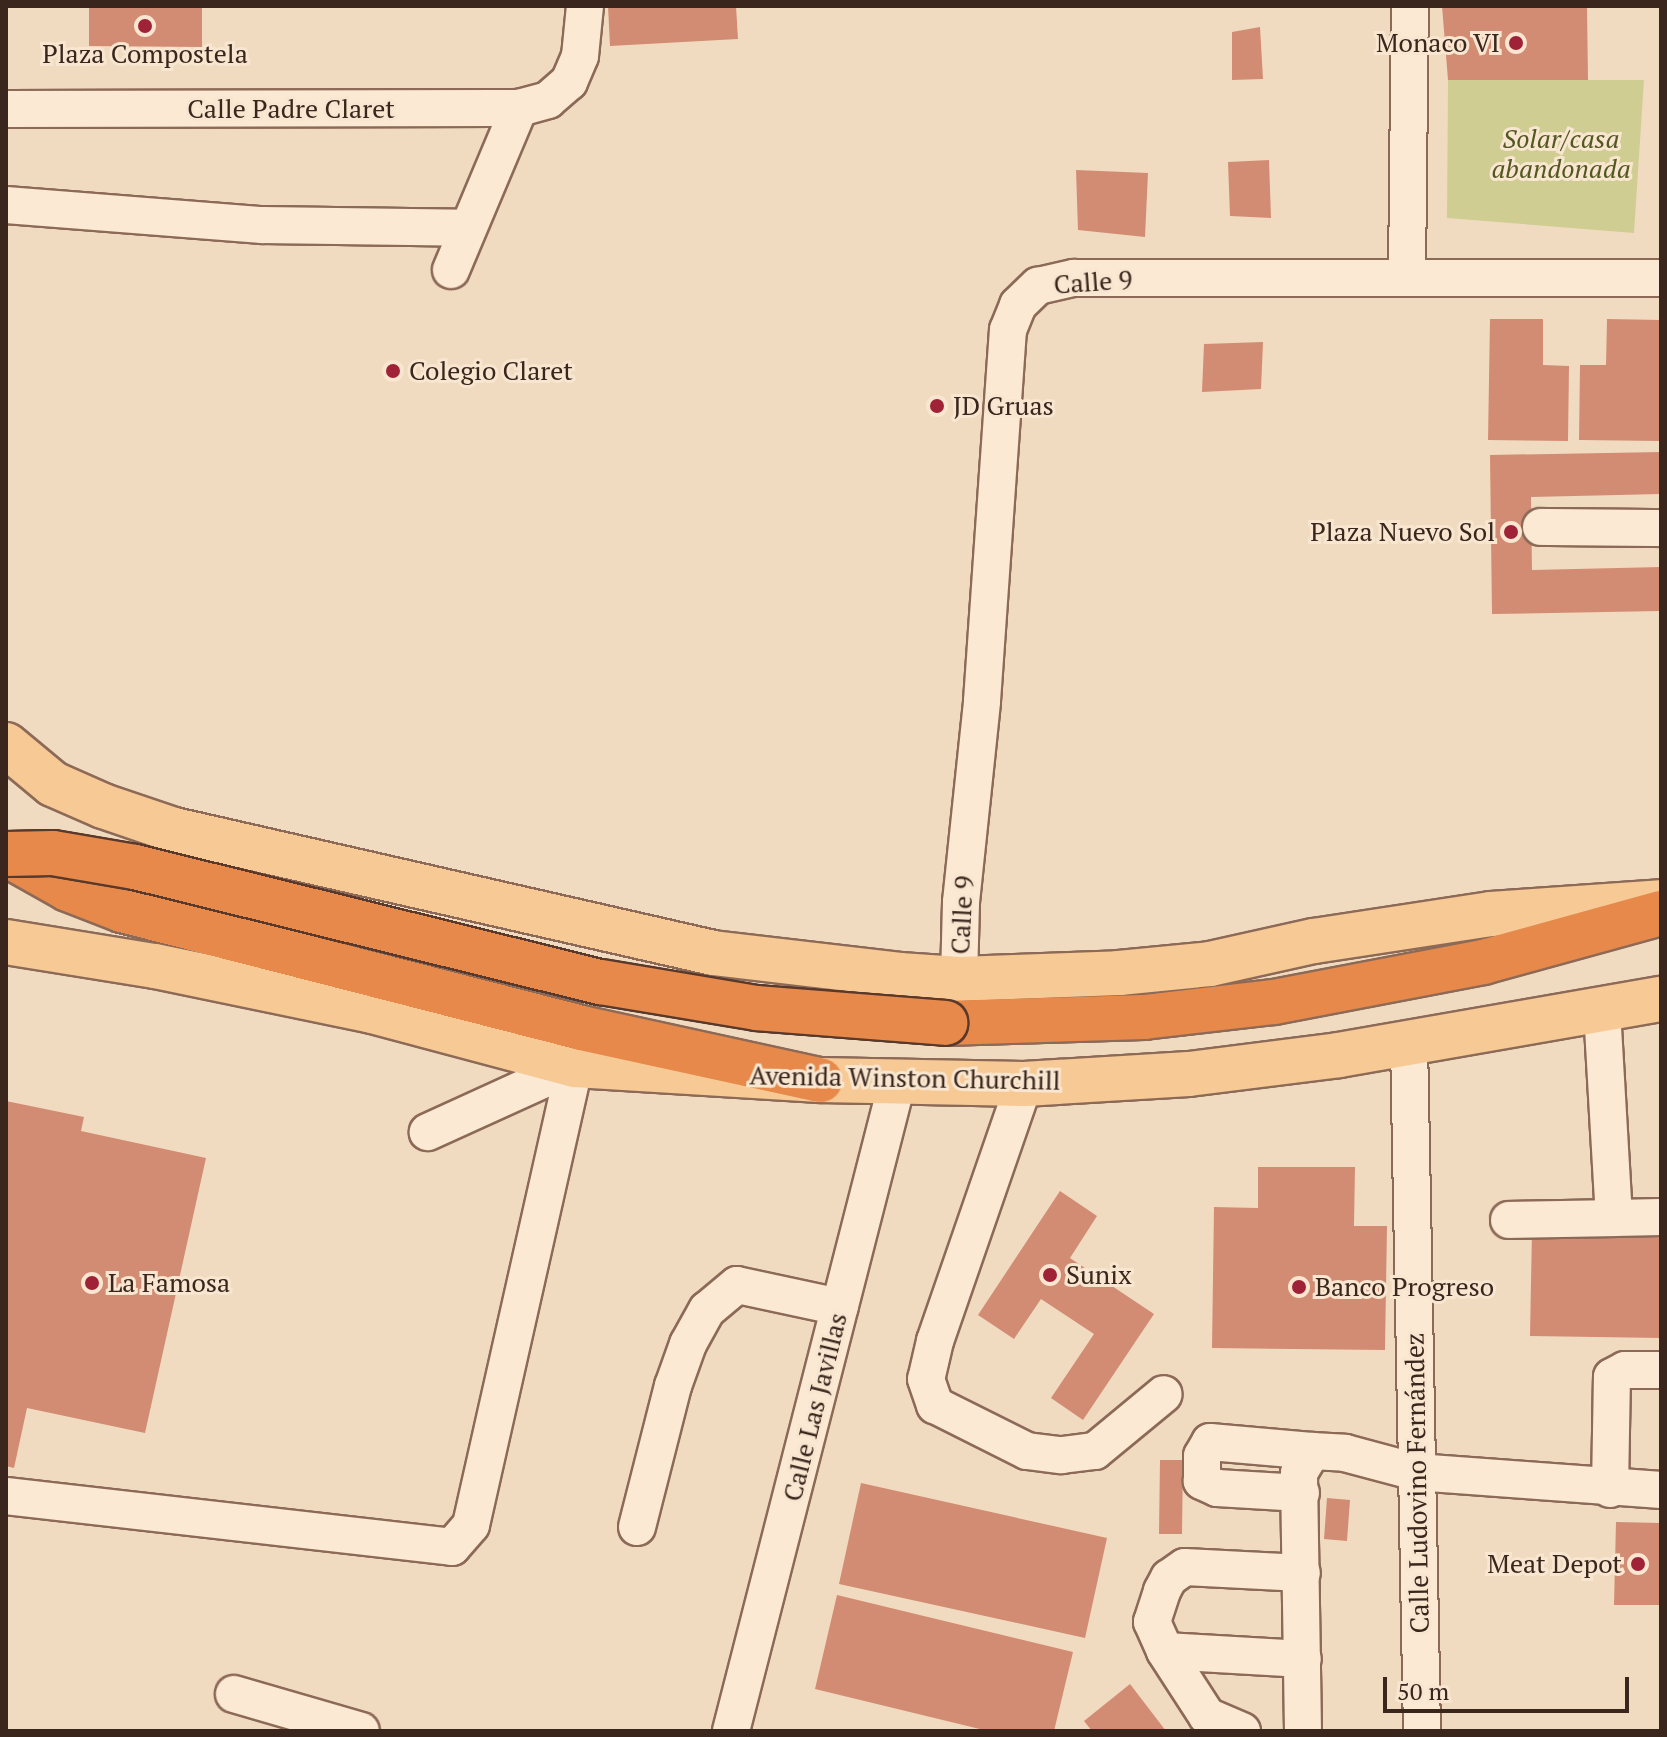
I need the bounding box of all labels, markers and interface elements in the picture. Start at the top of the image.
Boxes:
marker: Plaza Compostela [136,17,154,35]
place label: Monaco VI [1375,27,1500,59]
marker: Monaco VI [1507,34,1525,52]
place label: Plaza Compostela [42,38,248,70]
street label: Calle Padre Claret [187,93,395,125]
park label: Solar/casa abandonada [1491,123,1631,184]
street label: Calle 9 [1053,264,1133,300]
place label: Colegio Claret [409,355,573,387]
marker: Colegio Claret [384,362,402,380]
place label: JD Gruas [953,390,1054,422]
marker: JD Gruas [928,397,946,415]
place label: Plaza Nuevo Sol [1310,516,1495,548]
marker: Plaza Nuevo Sol [1502,523,1520,541]
street label: Calle 9 [944,875,980,955]
street label: Avenida Winston Churchill [749,1060,1061,1096]
place label: Sunix [1066,1259,1132,1291]
marker: Sunix [1041,1266,1059,1284]
place label: La Famosa [108,1267,230,1299]
place label: Banco Progreso [1315,1271,1494,1303]
marker: La Famosa [83,1274,101,1292]
marker: Banco Progreso [1290,1278,1308,1296]
street label: Calle Las Javillas [777,1310,853,1504]
street label: Calle Ludovino Fernández [1399,1332,1435,1634]
place label: Meat Depot [1487,1548,1622,1580]
marker: Meat Depot [1629,1555,1647,1573]
scale bar [1387,1661,1633,1711]
text: 50 m [1397,1675,1449,1707]

